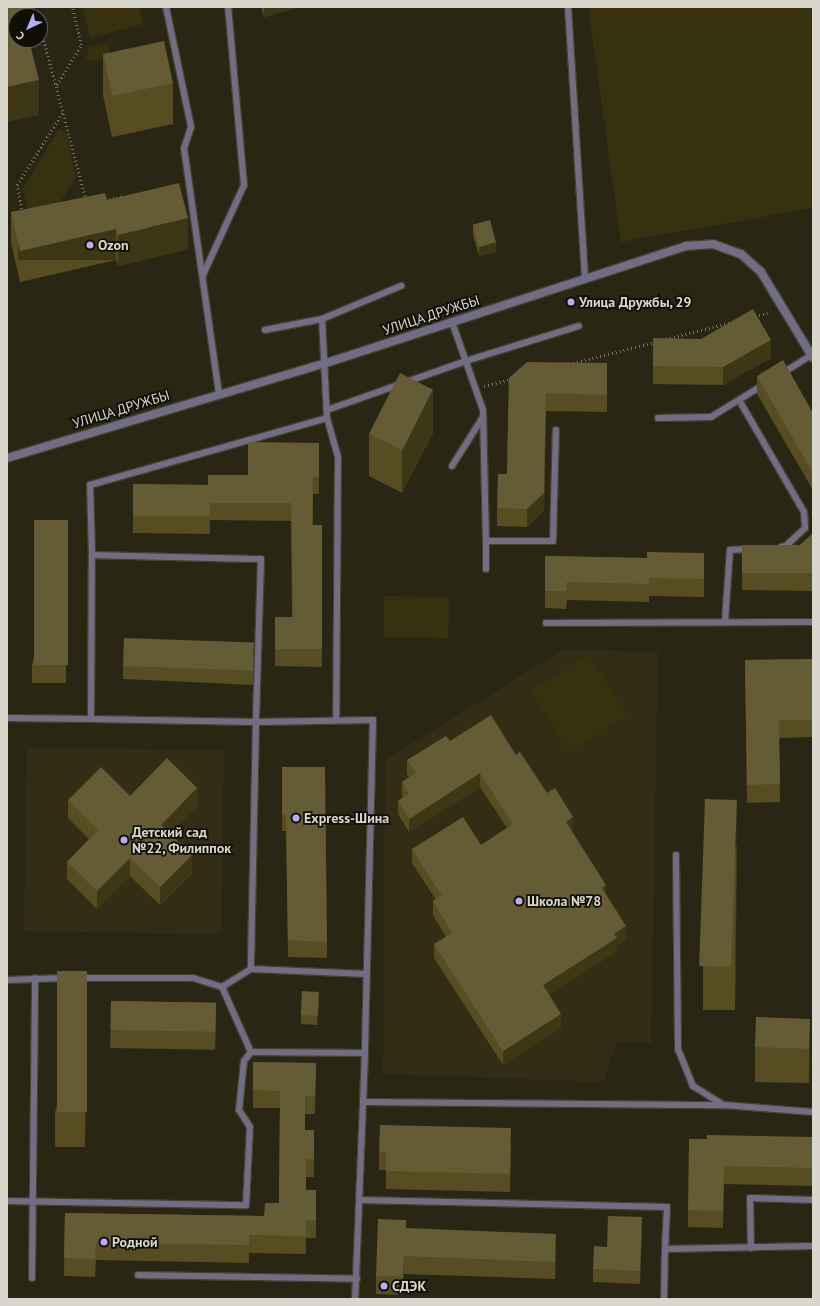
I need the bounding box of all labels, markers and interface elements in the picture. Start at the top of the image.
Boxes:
north arrow [8,8,48,48]
text: С [13,29,27,43]
place label: Ozon [98,237,129,253]
marker: Ozon [85,240,95,250]
street label: УЛИЦА ДРУЖБЫ [380,291,482,339]
place label: Улица Дружбы, 29 [579,294,693,310]
marker: Улица Дружбы, 29 [566,297,576,307]
street label: УЛИЦА ДРУЖБЫ [70,386,172,432]
place label: Express-Шина [304,810,389,826]
marker: Express-Шина [291,813,301,823]
place label: Детский сад №22, Филиппок [132,824,232,856]
marker: Детский сад №22, Филиппок [119,835,129,845]
place label: Школа №78 [527,893,601,909]
marker: Школа №78 [514,896,524,906]
place label: Родной [112,1234,158,1250]
marker: Родной [99,1237,109,1247]
place label: СДЭК [392,1278,426,1294]
marker: СДЭК [379,1281,389,1291]

